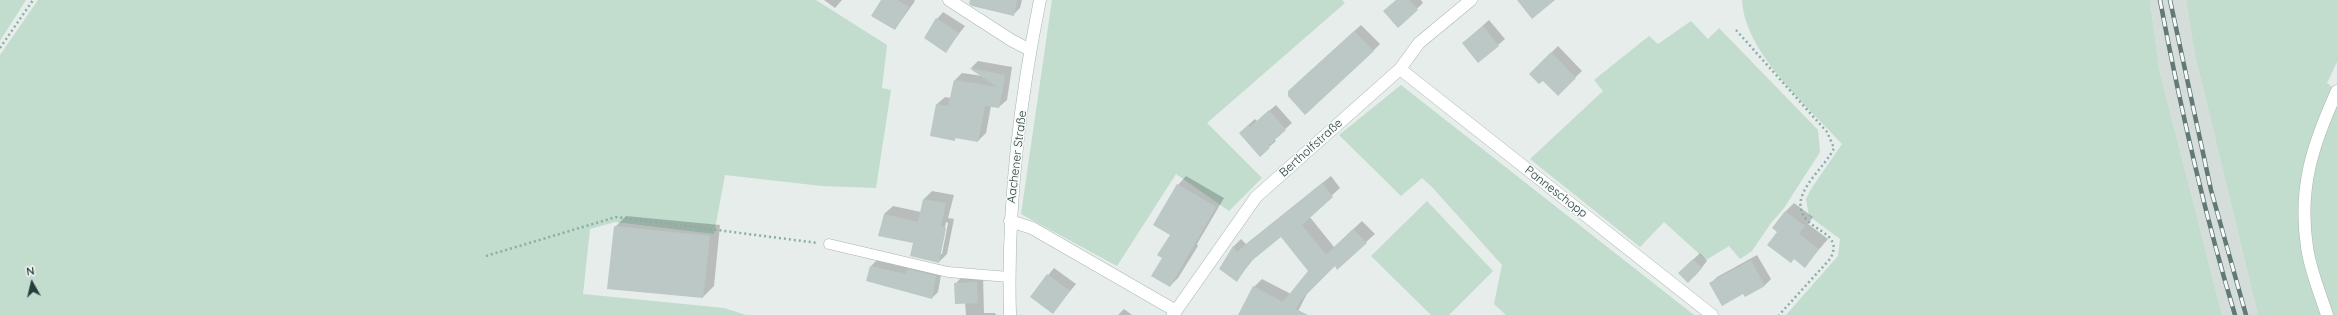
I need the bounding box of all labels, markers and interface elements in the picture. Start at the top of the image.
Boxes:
street label: Aachener Straße [1004,110,1030,204]
street label: Bertholfstraße [1276,116,1346,180]
street label: Panneschopp [1522,163,1590,221]
north arrow [12,263,52,303]
text: N [25,264,35,279]

